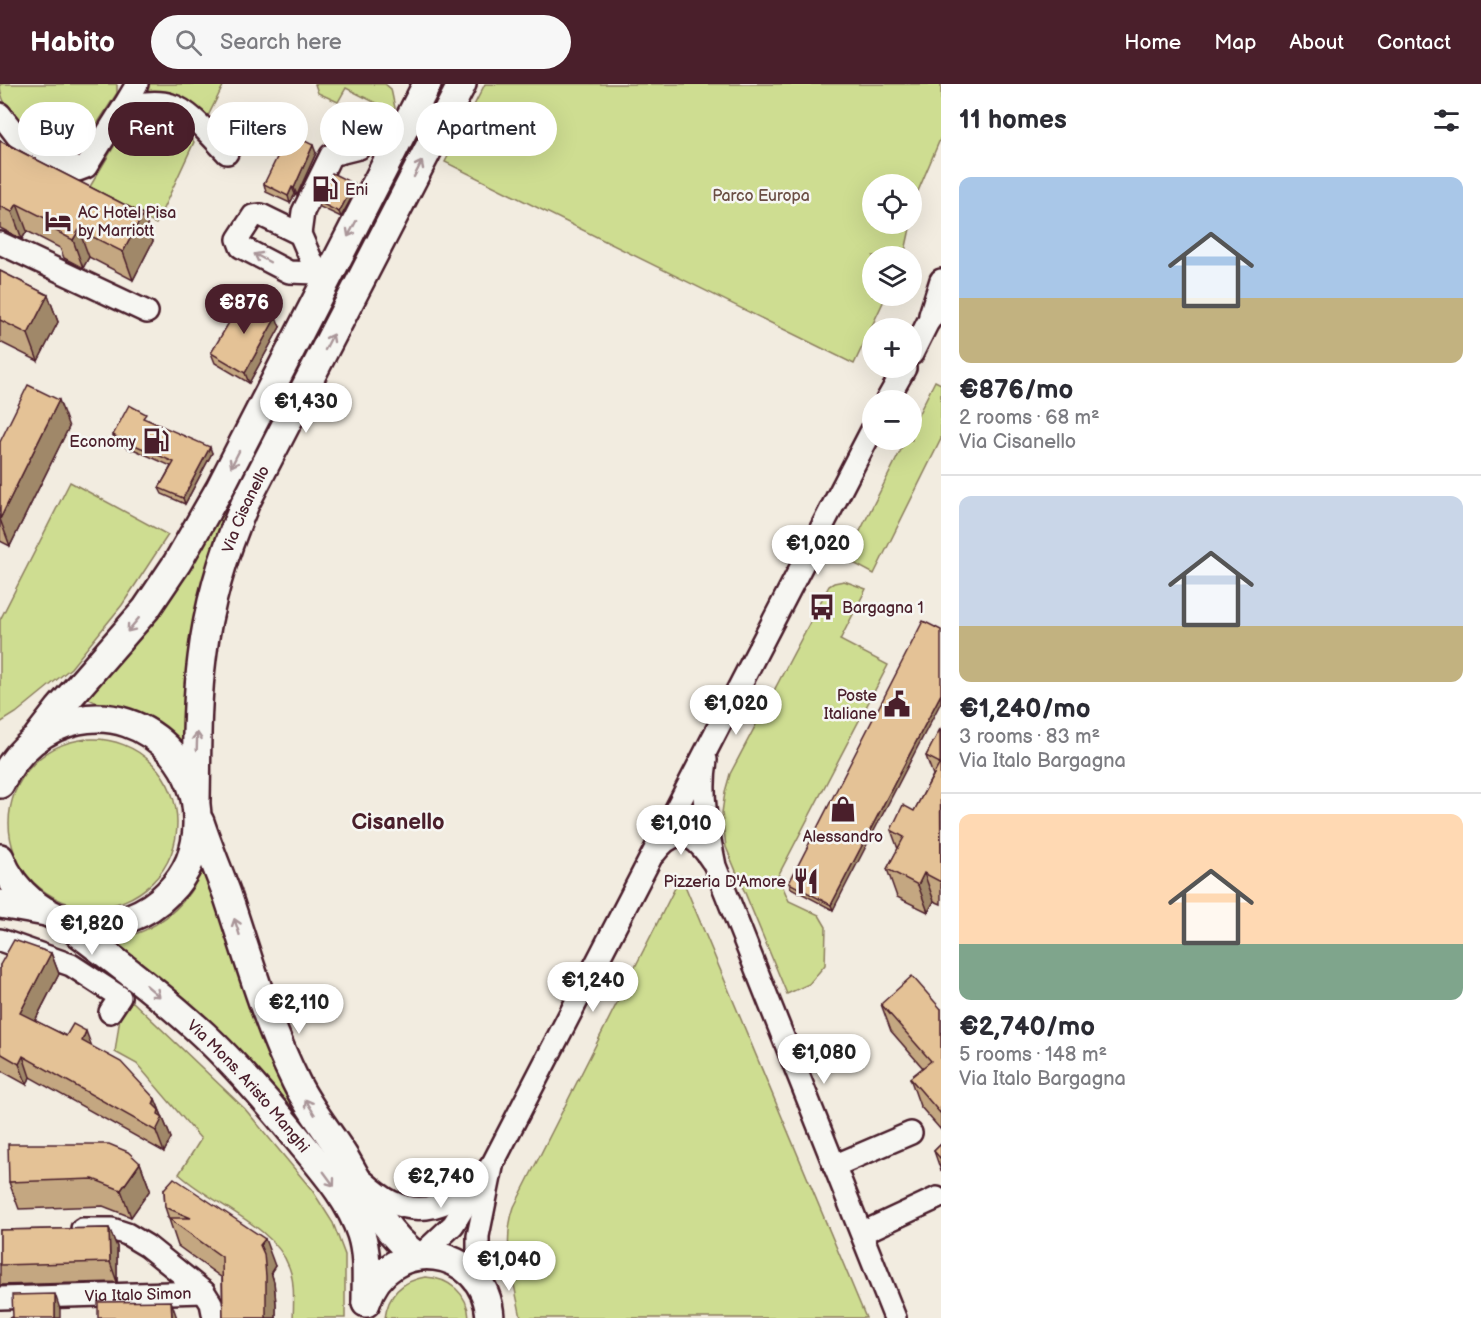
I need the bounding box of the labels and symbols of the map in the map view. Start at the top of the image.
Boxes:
one-way arrow [413,160,424,178]
fuel station icon: Eni [310,174,340,204]
place label: Eni [345,181,368,200]
park label: Parco Europa [712,187,810,206]
place label: AC Hotel Pisa by Marriott [78,204,176,241]
hotel icon: AC Hotel Pisa by Marriott [43,206,73,236]
one-way arrow [346,220,358,237]
one-way arrow [254,252,272,263]
pin: €876 [208,284,280,335]
one-way arrow [323,333,335,351]
pin: €1,430 [257,383,355,434]
fuel station icon: Economy [141,426,171,456]
place label: Economy [69,433,137,452]
one-way arrow [228,449,240,467]
street label: Via Cisanello [219,463,274,556]
pin: €1,020 [769,525,867,576]
bus stop icon: Bargagna 1 [807,592,837,622]
place label: Bargagna 1 [842,599,924,618]
one-way arrow [126,617,140,632]
pin: €1,020 [687,685,785,736]
place label: Poste Italiane [824,687,878,724]
public building icon: Poste Italiane [882,689,912,719]
one-way arrow [191,731,203,751]
shop icon: Alessandro [828,794,858,824]
pin: €1,010 [632,805,730,856]
district label: Cisanello [352,809,444,836]
place label: Alessandro [803,828,883,847]
restaurant icon: Pizzeria D'Amore [791,866,821,896]
place label: Pizzeria D'Amore [663,873,787,892]
pin: €1,820 [43,905,141,956]
one-way arrow [231,918,242,937]
pin: €1,240 [544,962,642,1013]
one-way arrow [145,984,160,998]
pin: €2,110 [250,984,348,1035]
street label: Via Mons. Aristo Manghi [183,1016,313,1157]
pin: €1,080 [775,1034,873,1085]
one-way arrow [303,1099,315,1116]
pin: €2,740 [392,1158,490,1209]
one-way arrow [323,1170,336,1186]
pin: €1,040 [460,1241,558,1292]
street label: Via Italo Simon [84,1284,192,1307]

